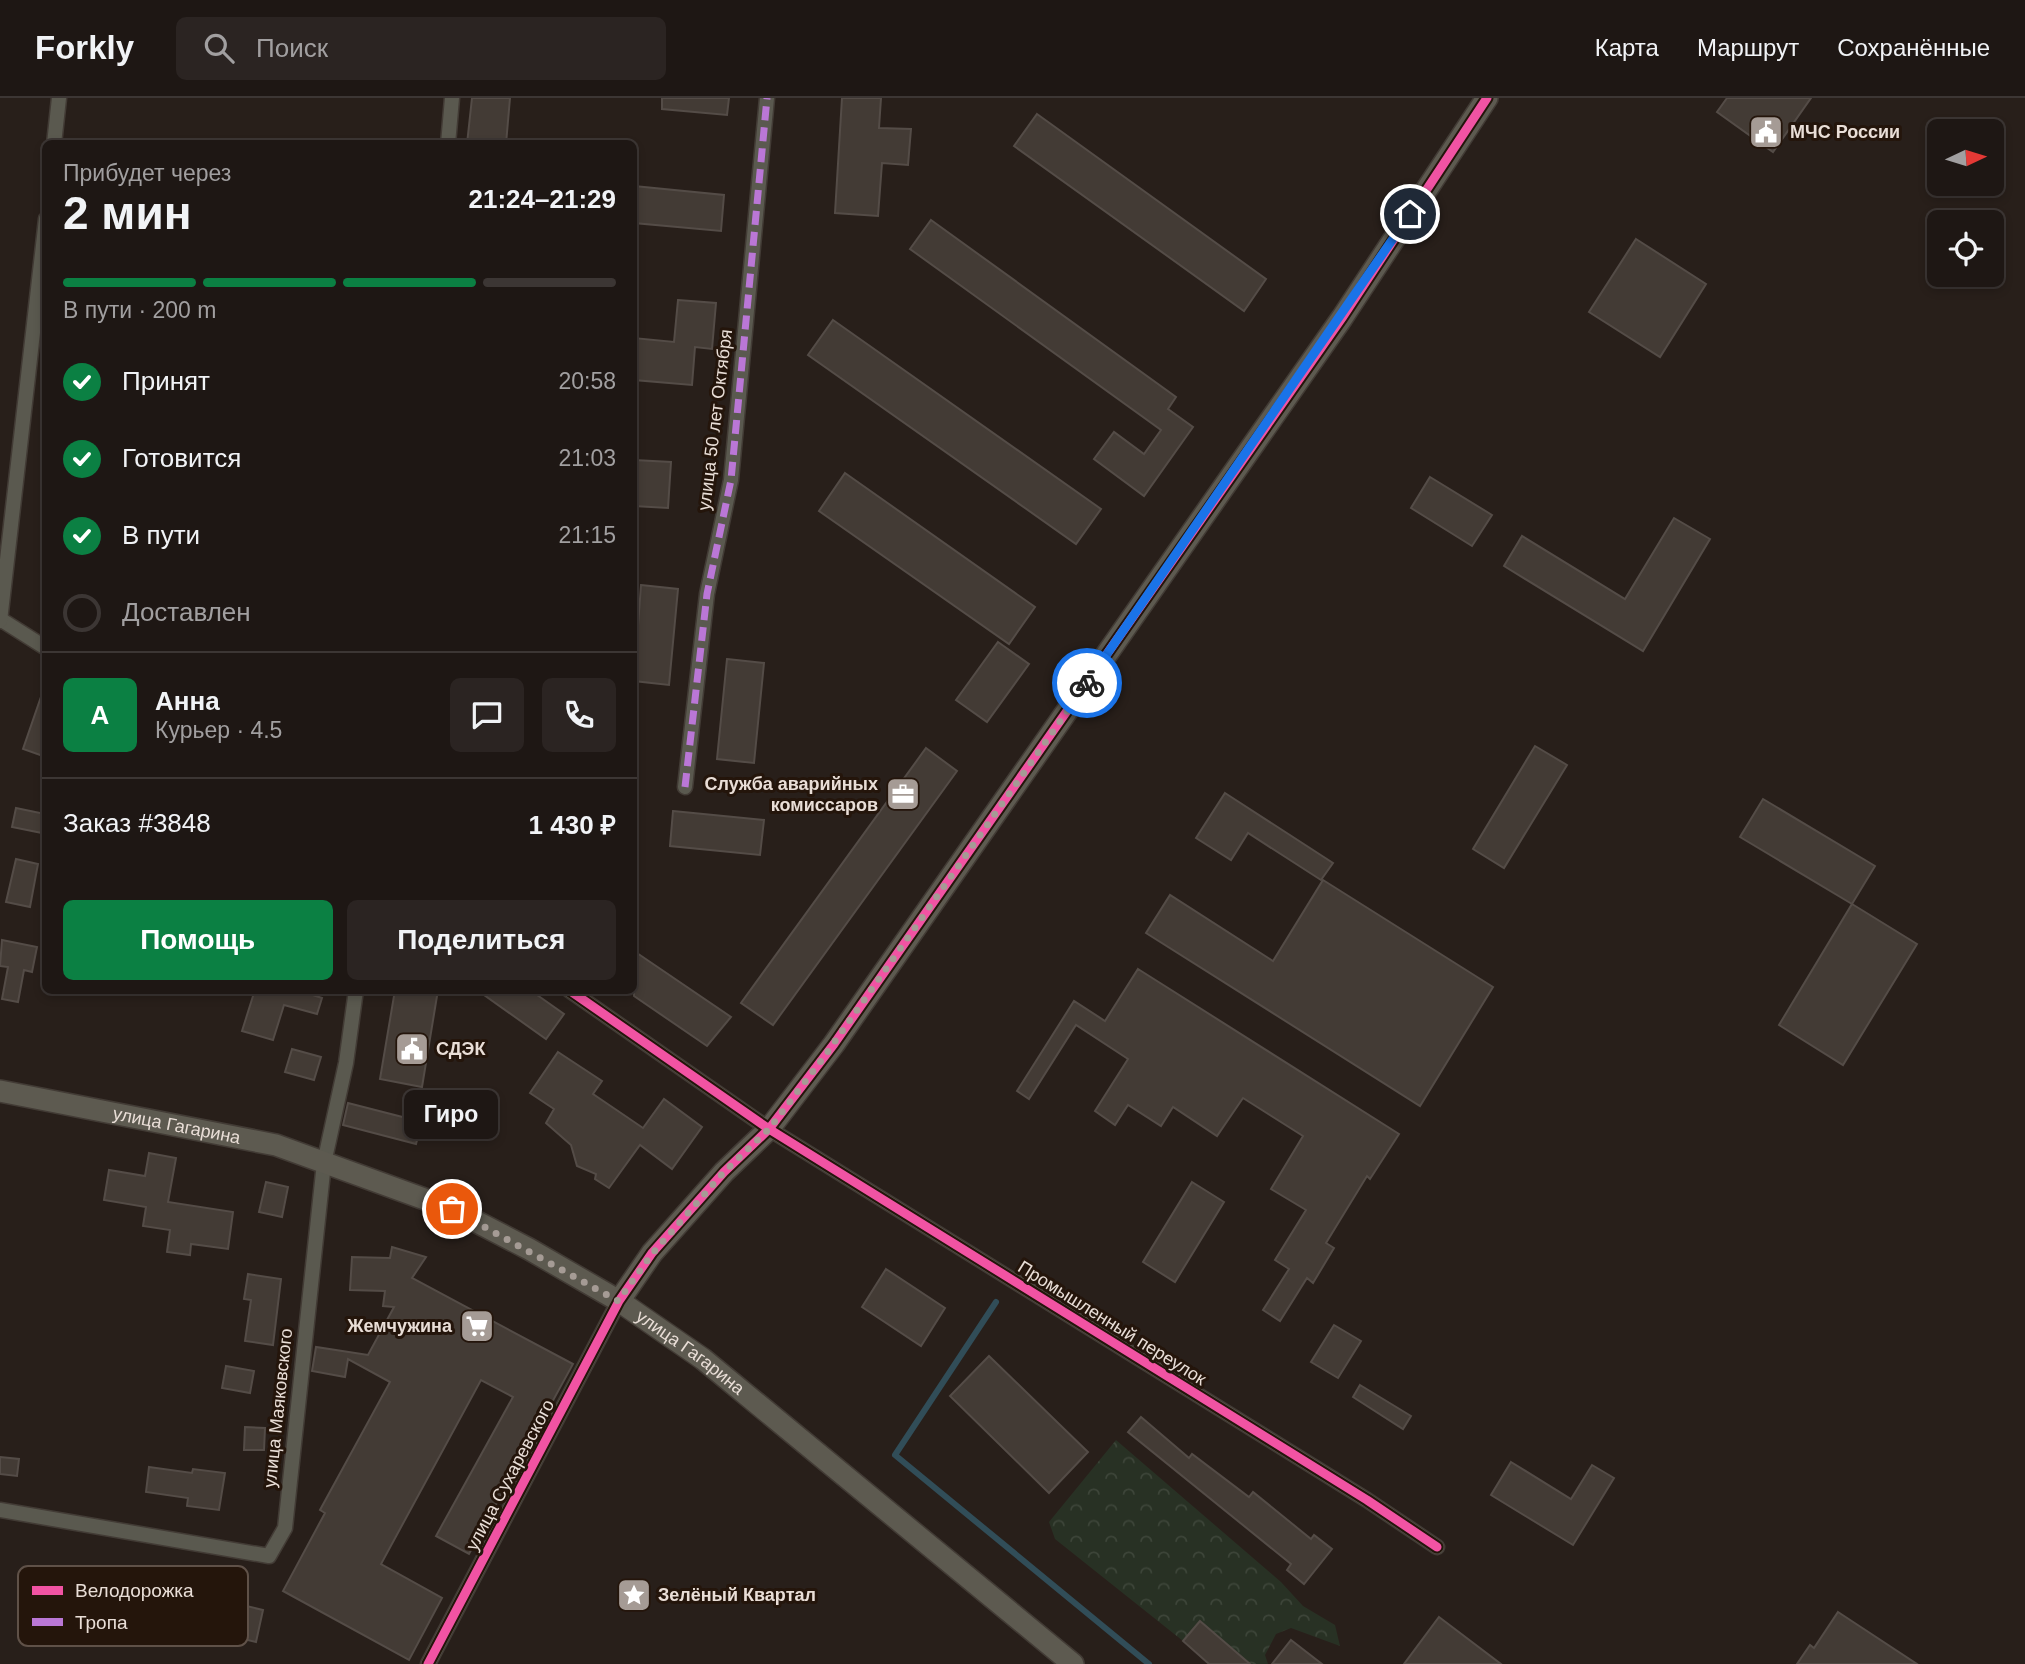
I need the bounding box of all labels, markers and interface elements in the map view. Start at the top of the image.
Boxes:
search box [176,17,666,80]
text: Forkly [35,29,134,66]
icon: search [200,29,238,67]
text: Поиск [256,33,328,63]
text: Карта [1595,34,1659,61]
text: Маршрут [1697,34,1799,61]
text: Сохранённые [1837,34,1990,61]
public building icon: МЧС России [1747,113,1785,151]
north arrow [1927,119,2004,196]
map controls [1927,119,2004,287]
place label: МЧС России [1790,122,1900,142]
text: Прибудет через [63,160,231,186]
text: 21:24–21:29 [469,184,616,214]
pin [1380,184,1440,244]
text: 2 мин [63,187,191,239]
icon: home [1391,195,1429,233]
button: locate [1927,210,2004,287]
text: В пути · 200 m [63,297,216,323]
street label: улица 50 лет Октября [694,328,736,512]
icon: check [63,363,101,401]
text: Принят [122,366,210,396]
text: 20:58 [558,368,616,394]
icon: check [63,440,101,478]
text: Готовится [122,443,241,473]
text: 21:03 [558,445,616,471]
icon: check [63,517,101,555]
text: В пути [122,520,200,550]
text: 21:15 [558,522,616,548]
text: Доставлен [122,597,251,627]
courier [1052,648,1122,718]
icon: bike [1068,664,1106,702]
button: chat [450,678,524,752]
button: phone [542,678,616,752]
text: Анна [155,686,220,716]
text: А [91,700,109,730]
text: Курьер · 4.5 [155,717,282,743]
place label: Служба аварийных комиссаров [704,774,878,815]
office icon: Служба аварийных комиссаров [884,775,922,813]
text: Заказ #3848 [63,808,211,838]
text: 1 430 ₽ [529,810,616,840]
button: Помощь [63,900,333,980]
button: Поделиться [347,900,616,980]
public building icon: СДЭК [393,1030,431,1068]
place label: СДЭК [436,1039,486,1059]
callout: Гиро [405,1090,499,1139]
text: Гиро [424,1101,478,1127]
street label: улица Гагарина [111,1103,243,1148]
pin [422,1179,482,1239]
icon: bag [433,1190,471,1228]
street label: Промышленный переулок [1014,1257,1210,1389]
street label: улица Гагарина [632,1306,749,1399]
supermarket icon: Жемчужина [458,1307,496,1345]
place label: Жемчужина [346,1316,453,1336]
street label: улица Маяковского [260,1327,296,1489]
street label: улица Сухаревского [462,1396,558,1554]
legend [18,1566,248,1646]
place icon: Зелёный Квартал [615,1576,653,1614]
text: Велодорожка [75,1580,194,1601]
place label: Зелёный Квартал [658,1585,816,1605]
text: Тропа [75,1612,128,1633]

